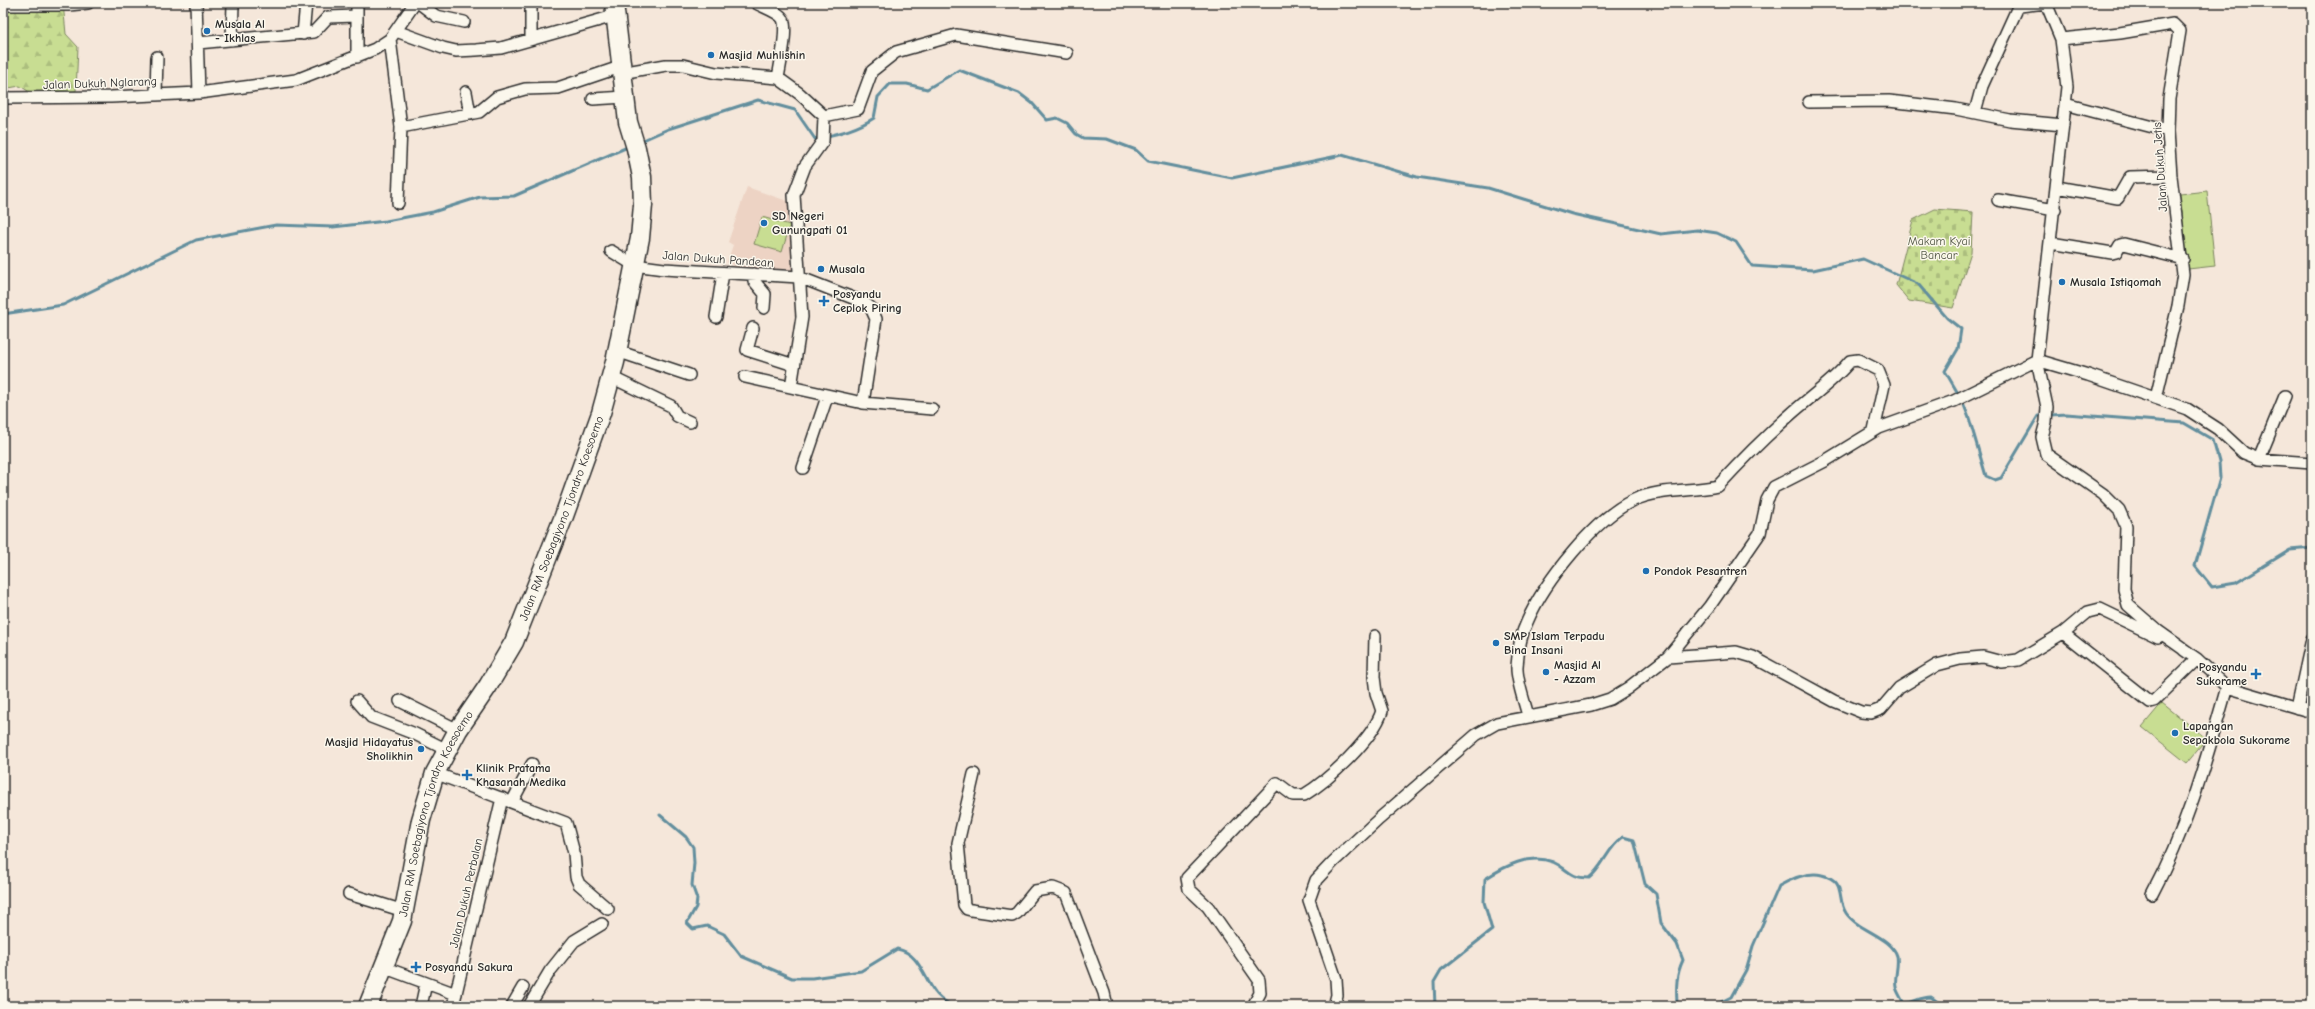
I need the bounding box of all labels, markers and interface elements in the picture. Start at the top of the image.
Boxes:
place label: Musala Al - Ikhlas [215,17,265,45]
marker: Musala Al - Ikhlas [202,26,212,36]
place label: Masjid Muhlishin [719,48,805,62]
marker: Masjid Muhlishin [706,50,716,60]
street label: Jalan Dukuh Nglarang [43,74,157,92]
street label: Jalan Dukuh Jetis [2150,122,2170,212]
place label: SD Negeri Gunungpati 01 [772,209,848,237]
marker: SD Negeri Gunungpati 01 [759,218,769,228]
park label: Makam Kyai Bancar [1908,234,1970,262]
street label: Jalan Dukuh Pandean [662,248,774,270]
place label: Musala [829,262,865,276]
marker: Musala [816,264,826,274]
place label: Musala Istiqomah [2070,275,2161,289]
marker: Musala Istiqomah [2057,277,2067,287]
place label: Posyandu Ceplok Piring [833,287,902,315]
marker: Posyandu Ceplok Piring [818,295,830,307]
street label: Jalan RM Soebagiyono Tjondro Koesoemo [516,414,606,623]
place label: Pondok Pesantren [1654,564,1747,578]
marker: Pondok Pesantren [1641,566,1651,576]
place label: SMP Islam Terpadu Bina Insani [1504,629,1605,657]
marker: SMP Islam Terpadu Bina Insani [1491,638,1501,648]
place label: Masjid Al - Azzam [1554,658,1601,686]
place label: Posyandu Sukorame [2196,660,2247,688]
marker: Masjid Al - Azzam [1541,667,1551,677]
marker: Posyandu Sukorame [2250,668,2262,680]
street label: Jalan RM Soebagiyono Tjondro Koesoemo [396,708,476,918]
place label: Lapangan Sepakbola Sukorame [2183,719,2290,747]
marker: Lapangan Sepakbola Sukorame [2170,728,2180,738]
place label: Masjid Hidayatus Sholikhin [325,735,413,763]
marker: Masjid Hidayatus Sholikhin [416,744,426,754]
place label: Klinik Pratama Khasanah Medika [476,761,566,789]
marker: Klinik Pratama Khasanah Medika [461,769,473,781]
street label: Jalan Dukuh Perbalan [447,837,485,949]
place label: Posyandu Sakura [425,960,513,974]
marker: Posyandu Sakura [410,961,422,973]

